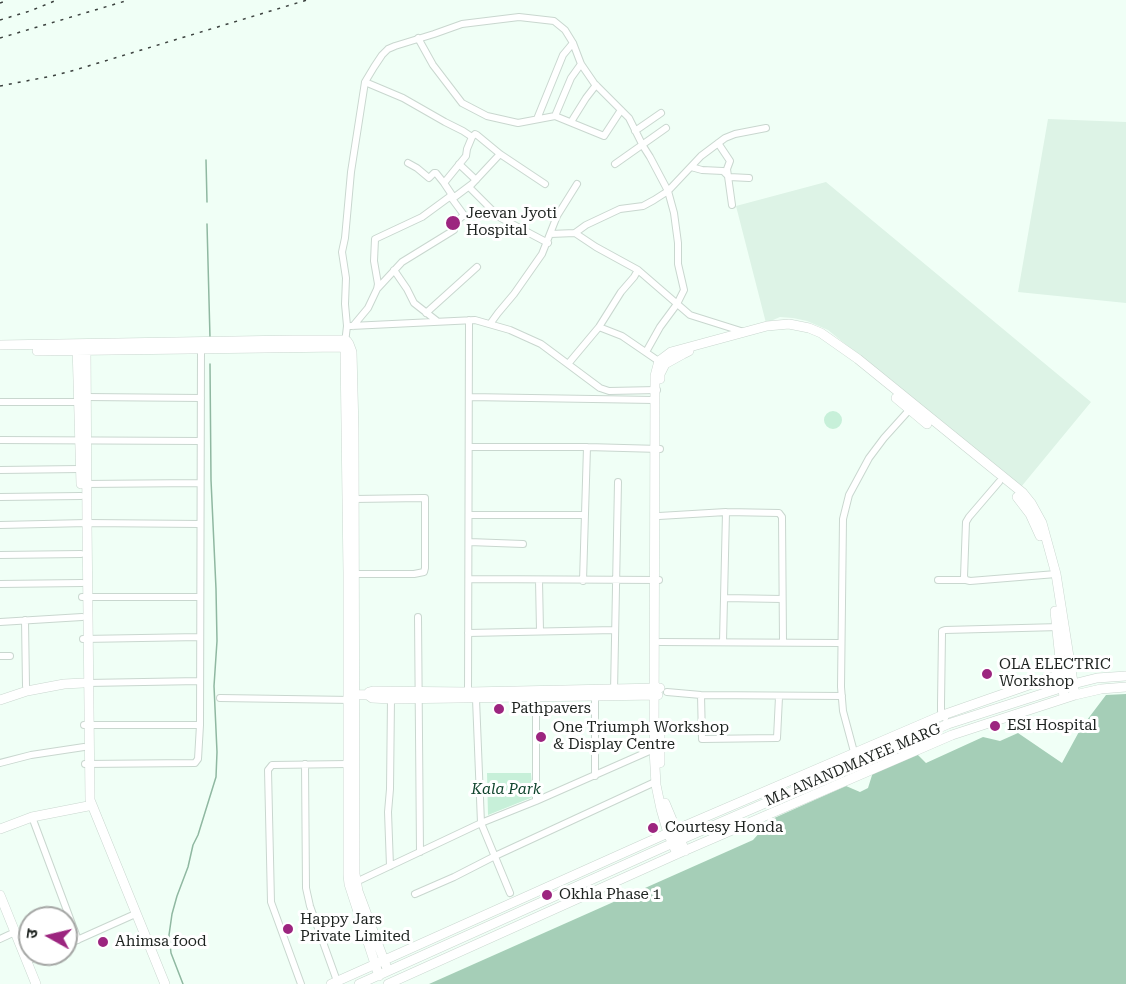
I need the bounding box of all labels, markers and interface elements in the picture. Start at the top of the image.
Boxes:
place label: Jeevan Jyoti Hospital [466,205,557,240]
marker: Jeevan Jyoti Hospital [444,214,462,232]
place label: OLA ELECTRIC Workshop [999,656,1111,691]
marker: OLA ELECTRIC Workshop [980,667,994,681]
place label: Pathpavers [511,700,591,718]
marker: Pathpavers [492,702,506,716]
place label: ESI Hospital [1007,717,1097,735]
place label: One Triumph Workshop & Display Centre [553,719,729,754]
marker: ESI Hospital [988,719,1002,733]
street label: MA ANANDMAYEE MARG [763,720,943,810]
marker: One Triumph Workshop & Display Centre [534,730,548,744]
park label: Kala Park [471,781,541,799]
place label: Courtesy Honda [665,819,783,837]
marker: Courtesy Honda [646,821,660,835]
place label: Okhla Phase 1 [559,886,661,904]
marker: Okhla Phase 1 [540,888,554,902]
north arrow [18,906,78,966]
place label: Happy Jars Private Limited [300,911,410,946]
marker: Happy Jars Private Limited [281,922,295,936]
text: उ [22,928,42,940]
place label: Ahimsa food [115,933,207,951]
marker: Ahimsa food [96,935,110,949]

